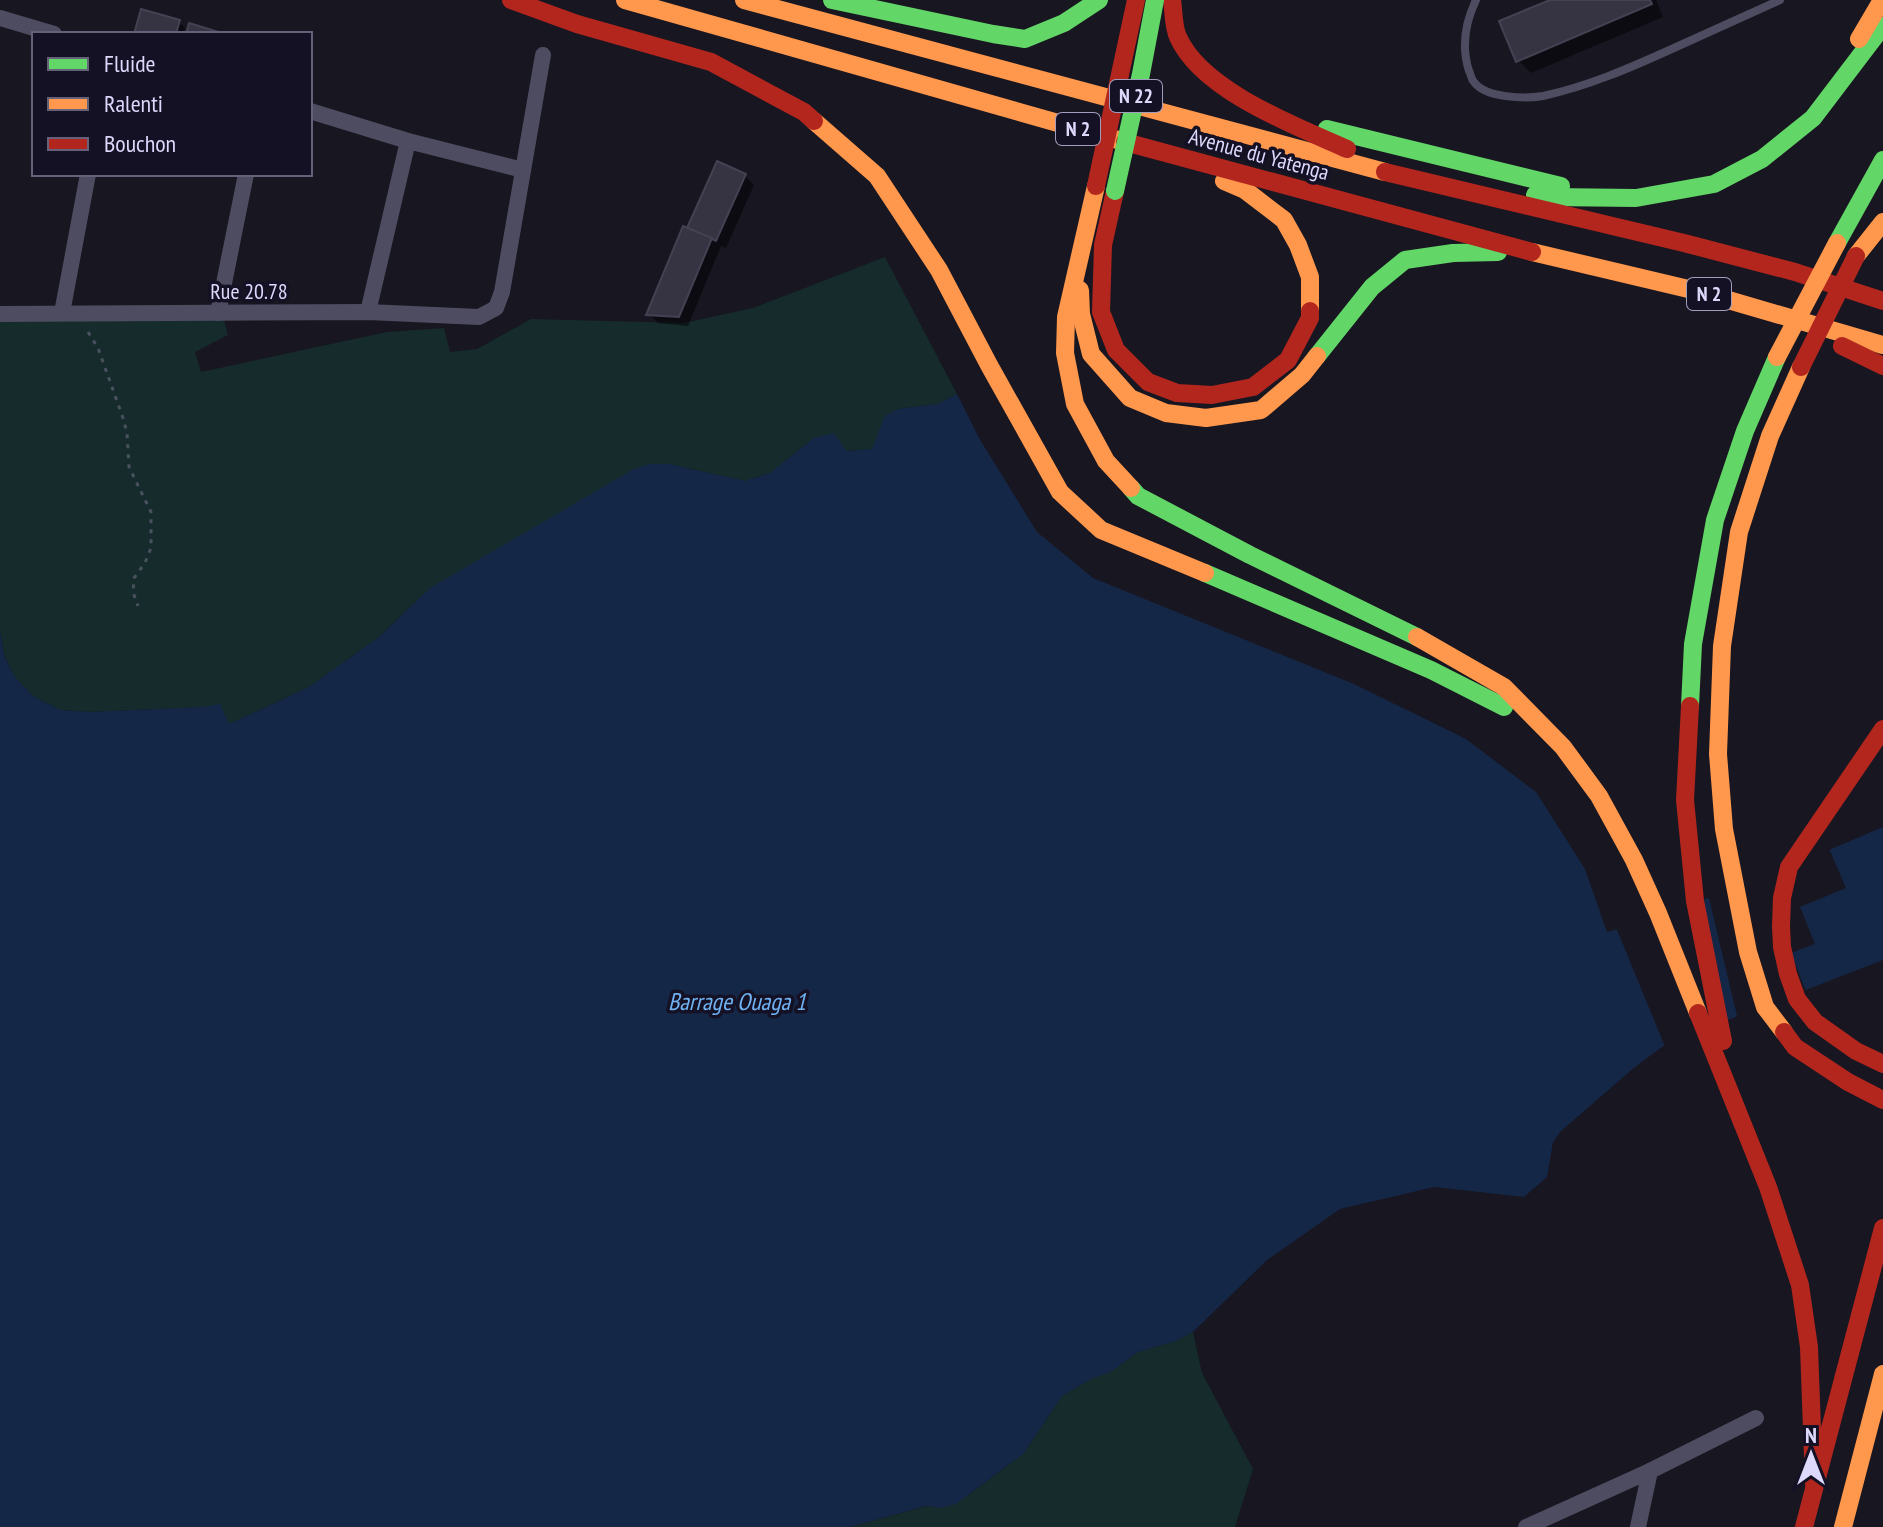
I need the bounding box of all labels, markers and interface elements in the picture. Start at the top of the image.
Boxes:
legend [32,32,312,176]
text: Fluide [104,48,155,79]
road number: N 22 [1110,80,1162,112]
text: Ralenti [104,88,163,119]
road number: N 2 [1056,113,1100,145]
street label: Avenue du Yatenga [1186,122,1332,186]
text: Bouchon [104,128,176,159]
street label: Rue 20.78 [210,277,288,305]
road number: N 2 [1687,278,1731,310]
water label: Barrage Ouaga 1 [668,986,806,1017]
north arrow [1771,1415,1851,1495]
text: N [1805,1421,1817,1449]

